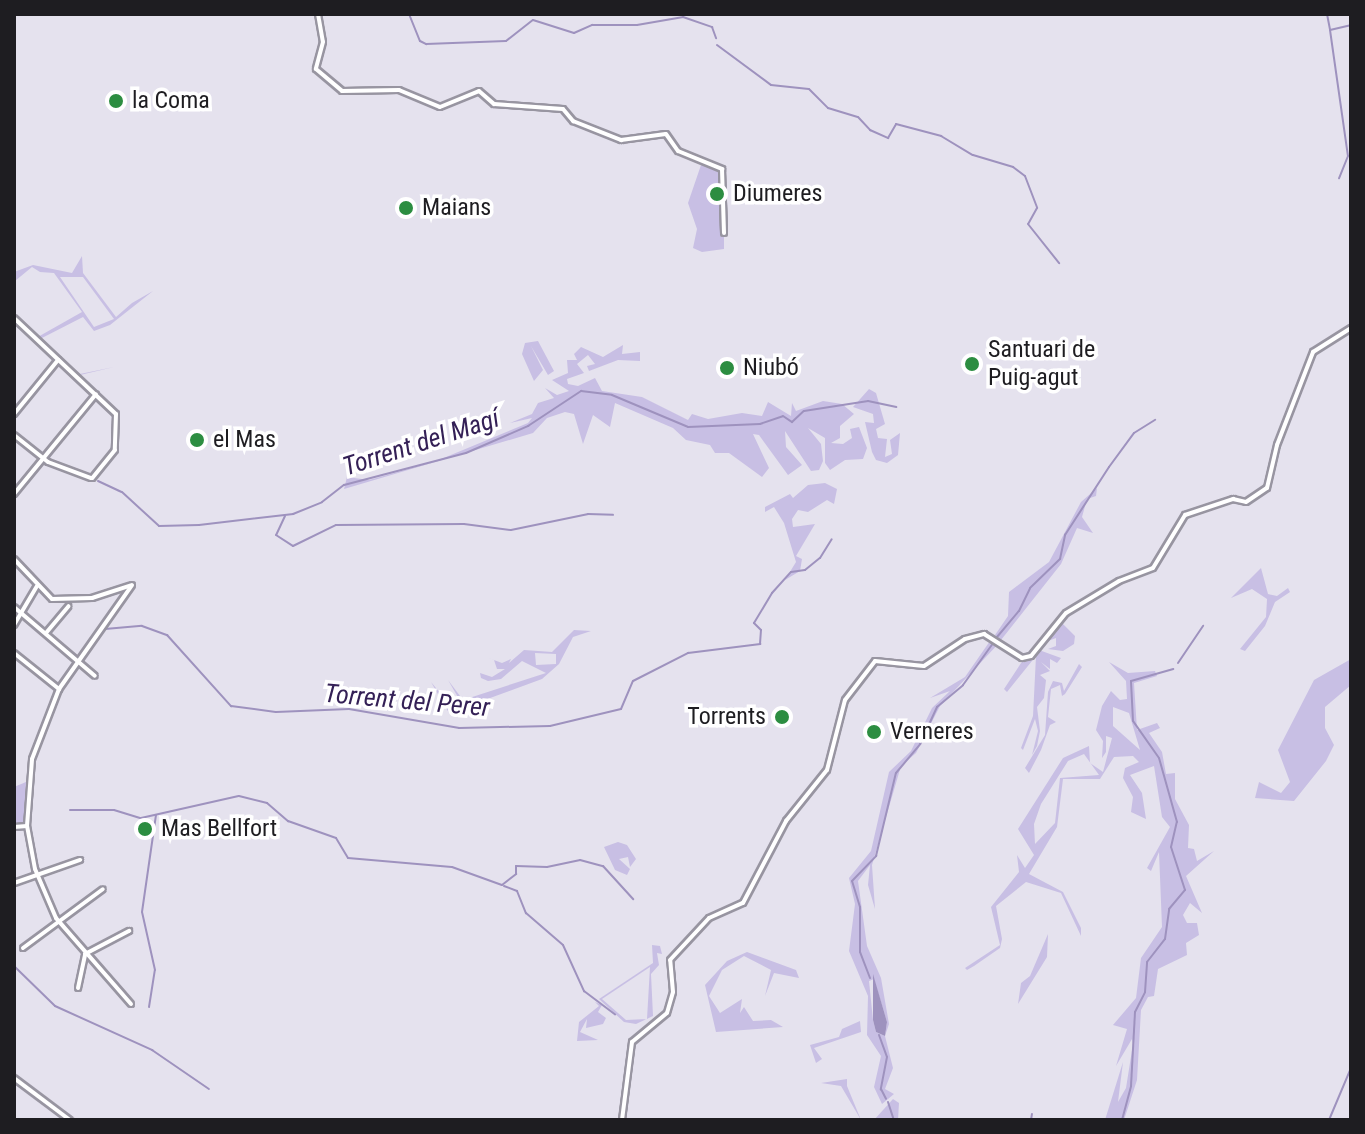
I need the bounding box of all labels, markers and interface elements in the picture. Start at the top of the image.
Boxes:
place label: la Coma [132,87,210,115]
marker: la Coma [107,92,125,110]
place label: Diumeres [733,180,822,208]
marker: Diumeres [708,185,726,203]
place label: Maians [422,194,491,222]
marker: Maians [397,199,415,217]
place label: Santuari de Puig-agut [988,336,1095,392]
place label: Niubó [743,354,799,382]
marker: Santuari de Puig-agut [963,355,981,373]
marker: Niubó [718,359,736,377]
water label: Torrent del Magí [339,403,503,483]
place label: el Mas [213,426,276,454]
marker: el Mas [188,431,206,449]
water label: Torrent del Perer [323,678,491,724]
place label: Torrents [687,703,766,731]
marker: Torrents [773,708,791,726]
place label: Verneres [890,718,974,746]
marker: Verneres [865,723,883,741]
place label: Mas Bellfort [161,815,277,843]
marker: Mas Bellfort [136,820,154,838]

